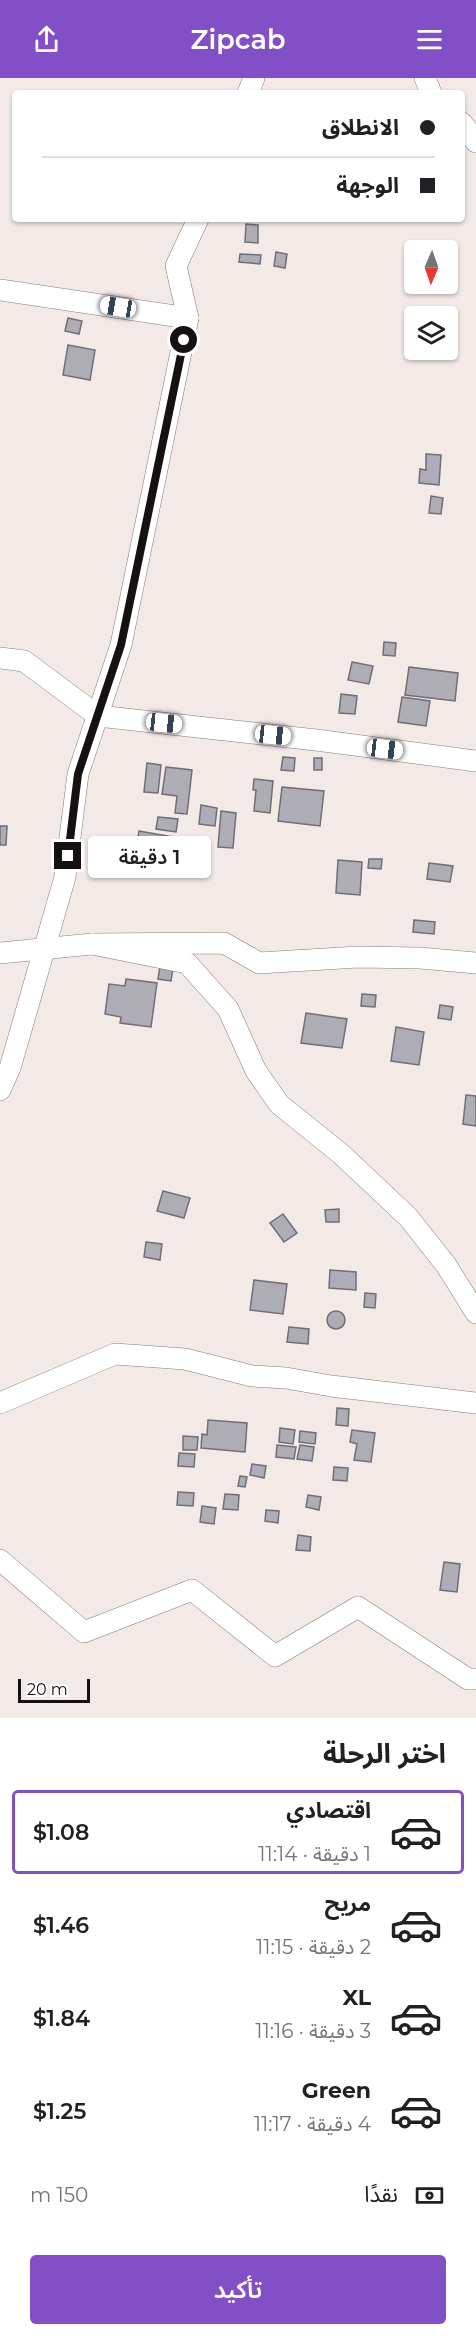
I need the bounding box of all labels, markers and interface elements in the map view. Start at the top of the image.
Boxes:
icon: share [30,23,63,56]
text: Zipcab [191,23,285,56]
icon: menu [413,23,446,56]
text: الانطلاق [322,114,399,141]
text: الوجهة [336,172,399,199]
north arrow [404,240,458,294]
map controls [404,240,458,360]
car [99,295,137,319]
button: layers [404,306,458,360]
route start [170,326,197,353]
car [145,712,183,734]
car [254,724,292,746]
car [366,738,404,760]
callout: 1 دقيقة [89,835,212,877]
route end [54,842,81,869]
text: 1 دقيقة [119,845,180,869]
scale bar [18,1676,90,1704]
text: 20 m [27,1680,68,1699]
text: اختر الرحلة [323,1737,446,1770]
text: اقتصادي [286,1797,371,1824]
icon: car [389,1805,443,1859]
text: $1.08 [33,1819,89,1846]
text: 1 دقيقة · 11:14 [258,1842,371,1866]
text: مريح [325,1890,371,1917]
icon: car [389,1898,443,1952]
text: $1.46 [33,1912,89,1939]
text: 2 دقيقة · 11:15 [256,1935,371,1959]
text: XL [342,1984,371,2011]
icon: car [389,1991,443,2045]
text: $1.84 [33,2005,90,2032]
text: 3 دقيقة · 11:16 [255,2019,371,2043]
text: Green [302,2077,371,2104]
icon: car [389,2084,443,2138]
text: $1.25 [33,2098,86,2125]
text: 4 دقيقة · 11:17 [254,2112,371,2136]
icon: cash [413,2179,446,2212]
text: نقدًا [364,2181,398,2208]
text: 150 m [30,2183,88,2207]
button: تأكيد [30,2255,446,2324]

